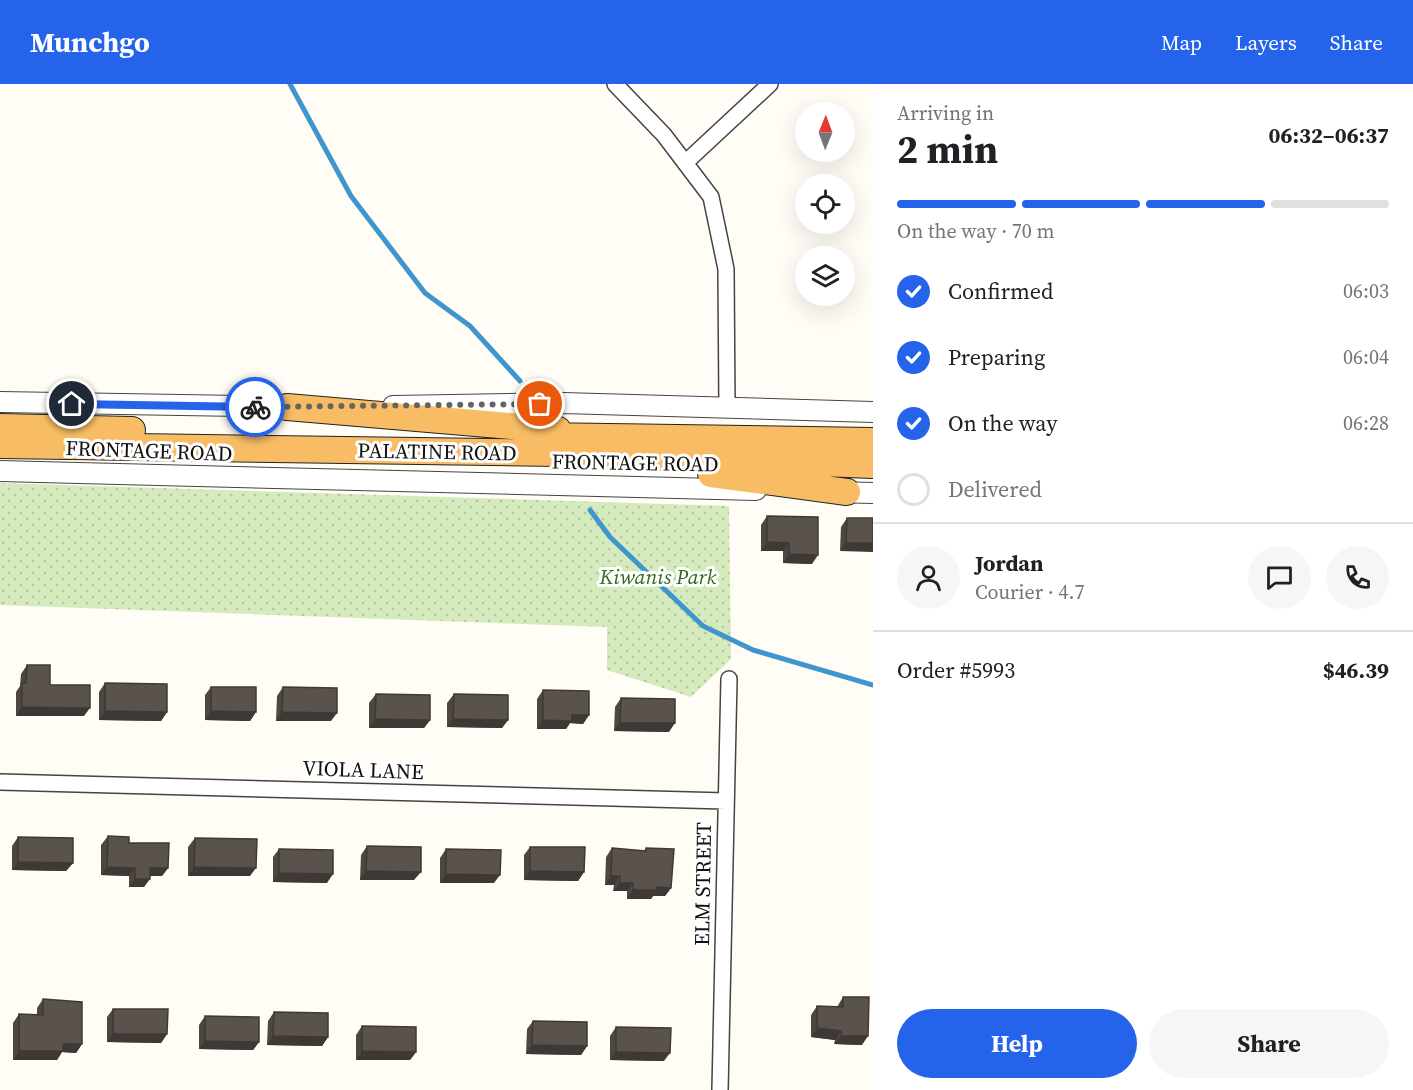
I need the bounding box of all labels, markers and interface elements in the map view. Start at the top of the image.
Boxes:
text: Munchgo [30,23,150,61]
text: Map [1161,28,1202,57]
text: Layers [1235,28,1297,57]
text: Share [1330,28,1383,57]
text: Arriving in [897,99,994,127]
north arrow [795,102,855,162]
map controls [795,102,855,306]
text: 06:32–06:37 [1269,120,1389,150]
text: 2 min [897,123,998,176]
button: locate [795,174,855,234]
text: On the way · 70 m [897,217,1054,245]
button: layers [795,246,855,306]
icon: check [897,275,930,308]
text: Confirmed [948,276,1053,306]
text: 06:03 [1343,277,1389,305]
icon: check [897,341,930,374]
text: Preparing [948,342,1045,372]
text: 06:04 [1343,343,1389,371]
courier [225,377,285,437]
pin [46,378,97,429]
pin [514,378,565,429]
icon: home [55,387,88,420]
icon: bag [523,387,556,420]
icon: bike [239,391,272,424]
icon: check [897,407,930,440]
text: On the way [948,408,1057,438]
text: 06:28 [1343,409,1389,437]
street label: FRONTAGE ROAD [65,433,233,468]
street label: PALATINE ROAD [357,436,517,467]
street label: FRONTAGE ROAD [551,447,719,478]
text: Delivered [948,474,1042,504]
button: person [897,546,960,609]
button: chat [1248,546,1311,609]
button: phone [1326,546,1389,609]
text: Jordan [975,548,1043,578]
park label: Kiwanis Park [598,562,717,591]
text: Courier · 4.7 [975,578,1084,606]
text: Order #5993 [897,655,1015,685]
text: $46.39 [1323,655,1389,685]
street label: VIOLA LANE [302,753,424,786]
street label: ELM STREET [687,822,718,946]
button: Help [897,1009,1137,1078]
button: Share [1149,1009,1389,1078]

